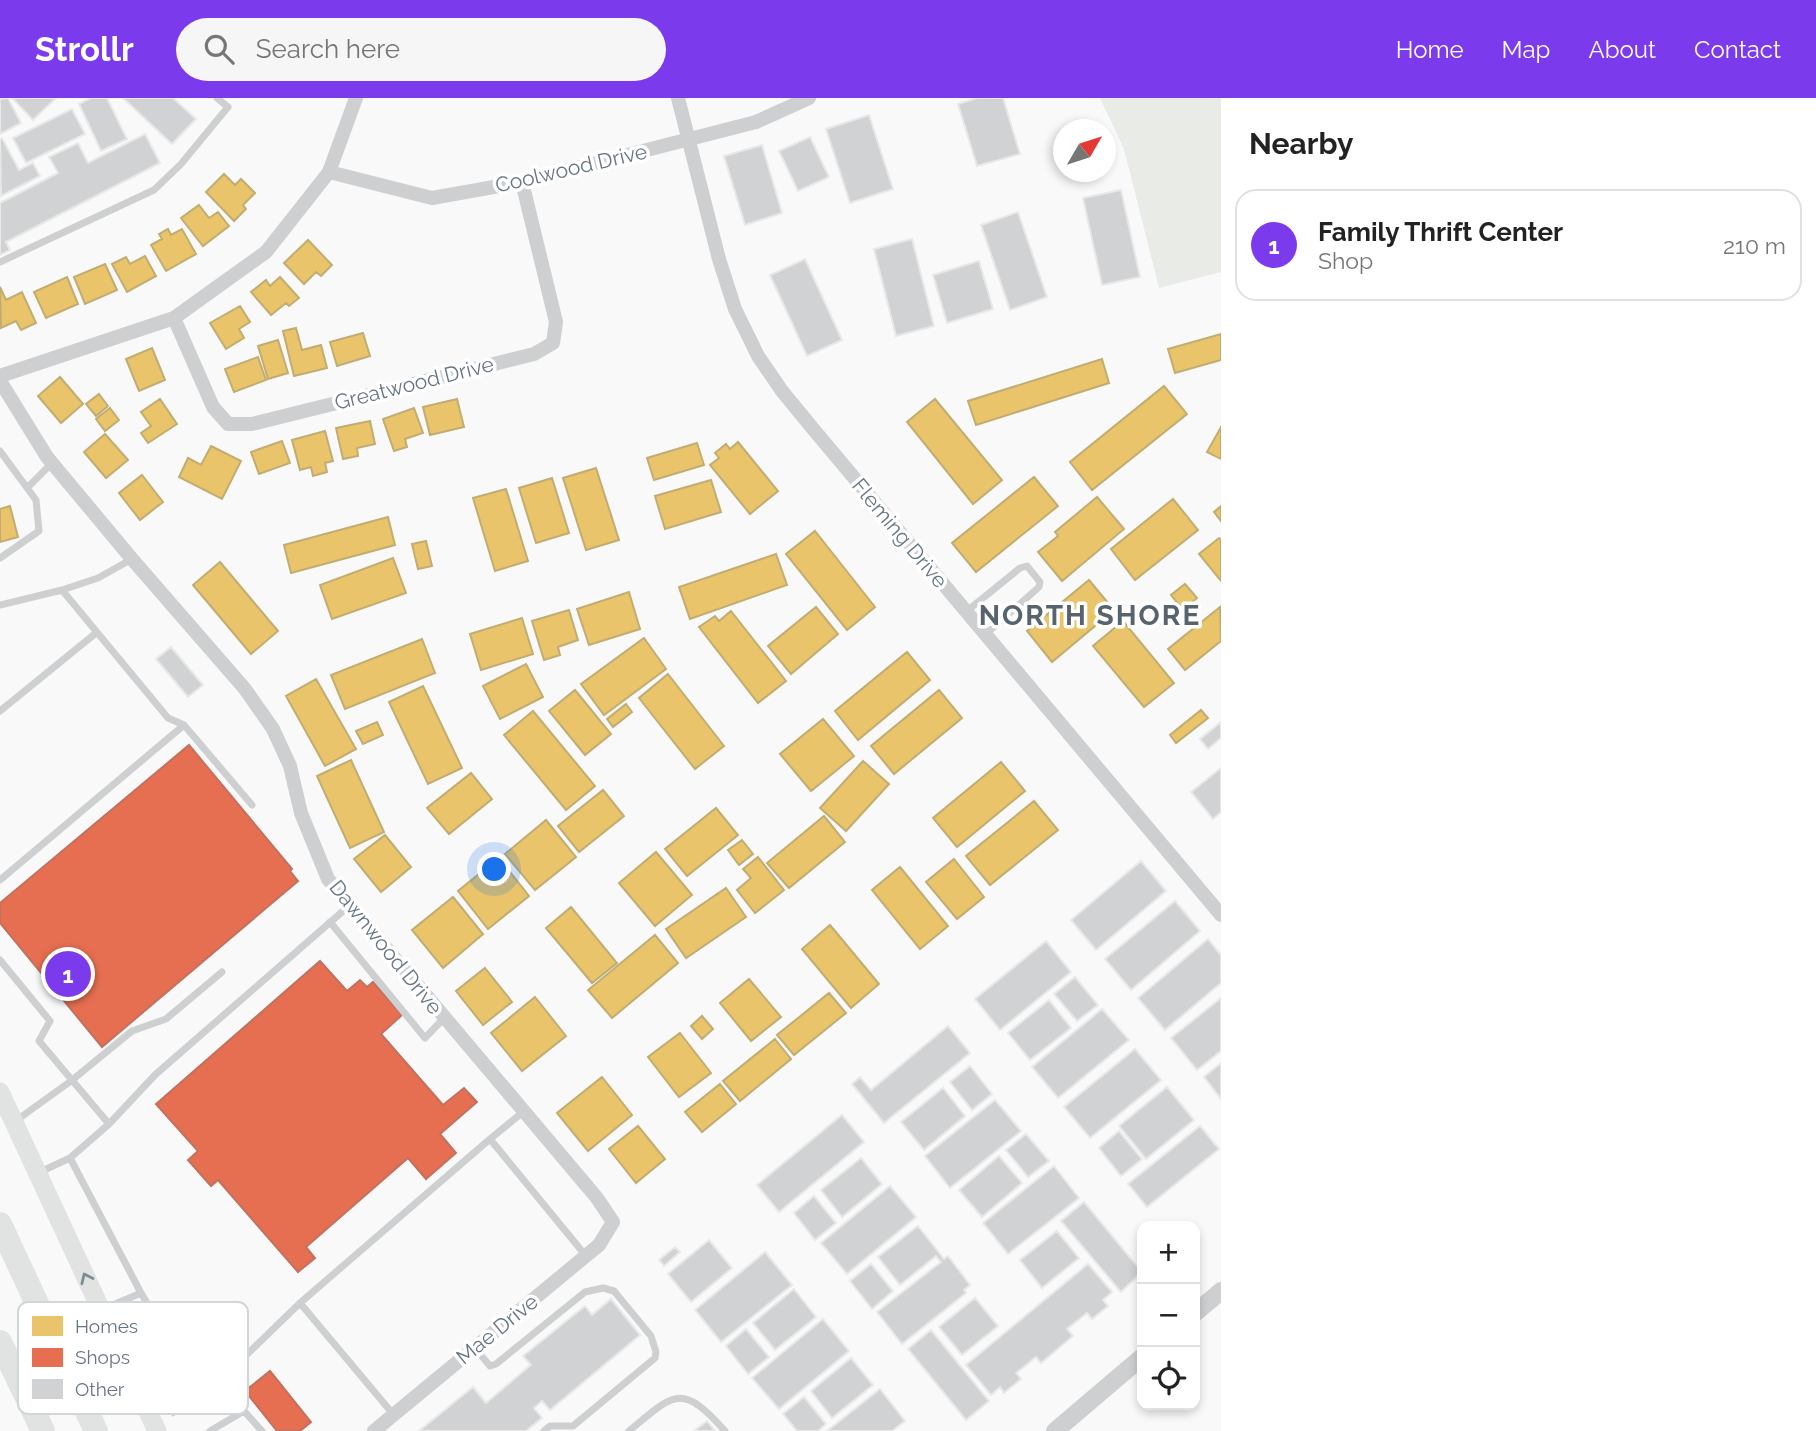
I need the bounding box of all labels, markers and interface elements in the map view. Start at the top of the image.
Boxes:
search box [176,18,666,81]
text: Strollr [35,30,134,69]
icon: search [200,30,238,68]
text: Search here [256,34,400,64]
text: Home [1396,35,1464,64]
text: Map [1502,35,1550,64]
text: About [1588,35,1656,64]
text: Contact [1694,35,1781,64]
north arrow [1053,119,1116,182]
text: Nearby [1249,126,1353,161]
street label: Coolwood Drive [493,138,649,198]
text: Family Thrift Center [1318,217,1563,247]
text: 1 [1268,232,1280,259]
text: 210 m [1723,232,1786,259]
text: Shop [1318,247,1373,274]
street label: Greatwood Drive [332,351,496,415]
street label: Fleming Drive [847,473,953,593]
district label: NORTH SHORE [979,599,1201,632]
your location [477,852,511,886]
street label: Dawnwood Drive [324,875,448,1019]
pin: 1 [45,948,91,1000]
map controls [1137,1221,1200,1410]
button: + [1137,1221,1200,1284]
one-way arrow [80,1273,94,1285]
button: − [1137,1284,1200,1347]
street label: Mae Drive [451,1289,543,1369]
legend [18,1302,248,1414]
text: Homes [75,1315,138,1337]
text: Shops [75,1346,130,1368]
button: locate [1137,1347,1200,1410]
text: Other [75,1378,125,1400]

